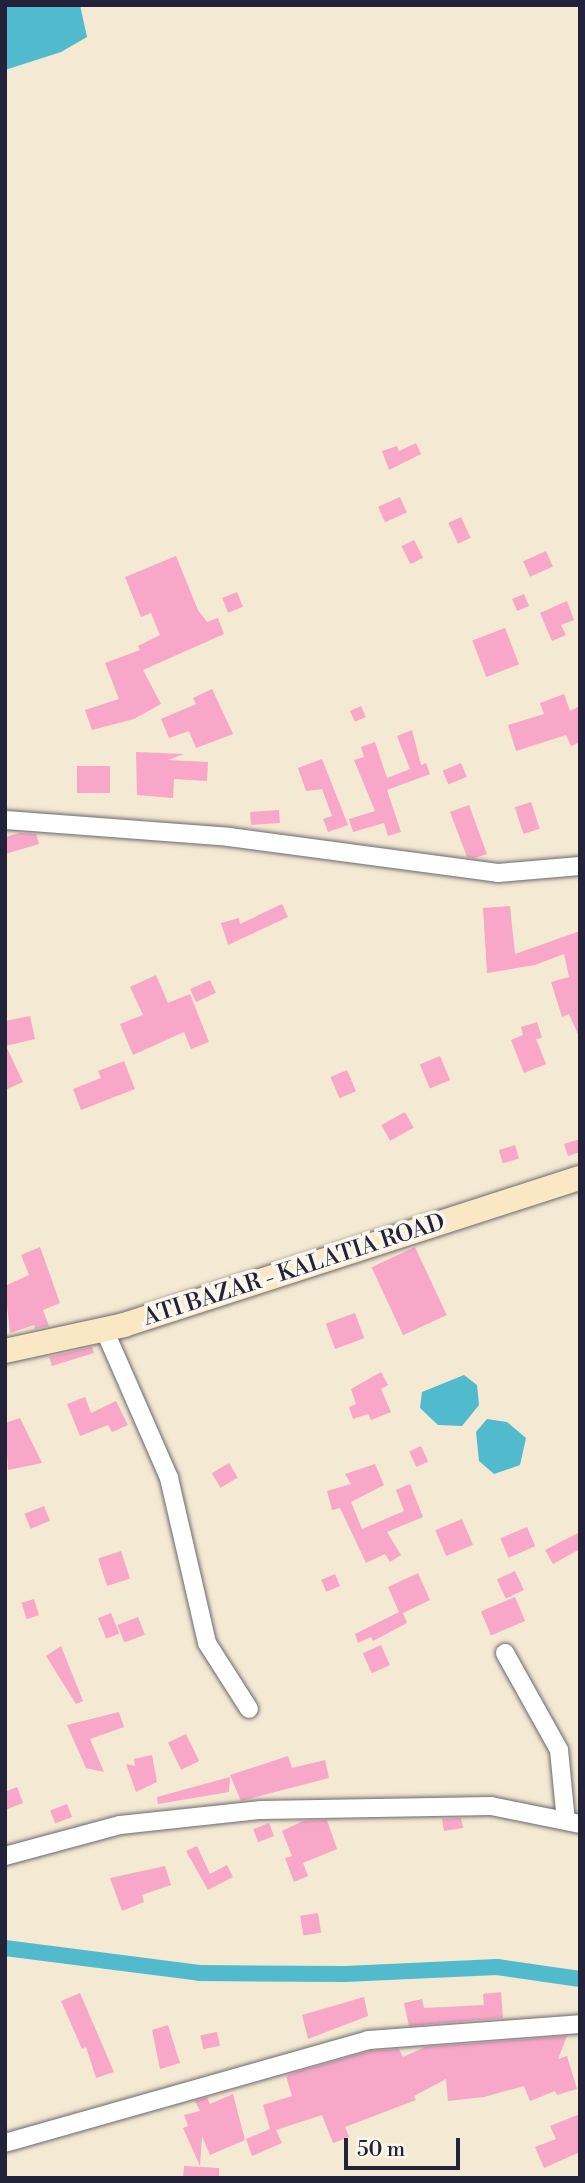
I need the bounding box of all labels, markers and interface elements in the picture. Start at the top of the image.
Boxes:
street label: ATI BAZAR - KALATIA ROAD [140,1208,448,1332]
scale bar [347,2124,462,2168]
text: 50 m [357,2137,405,2163]

